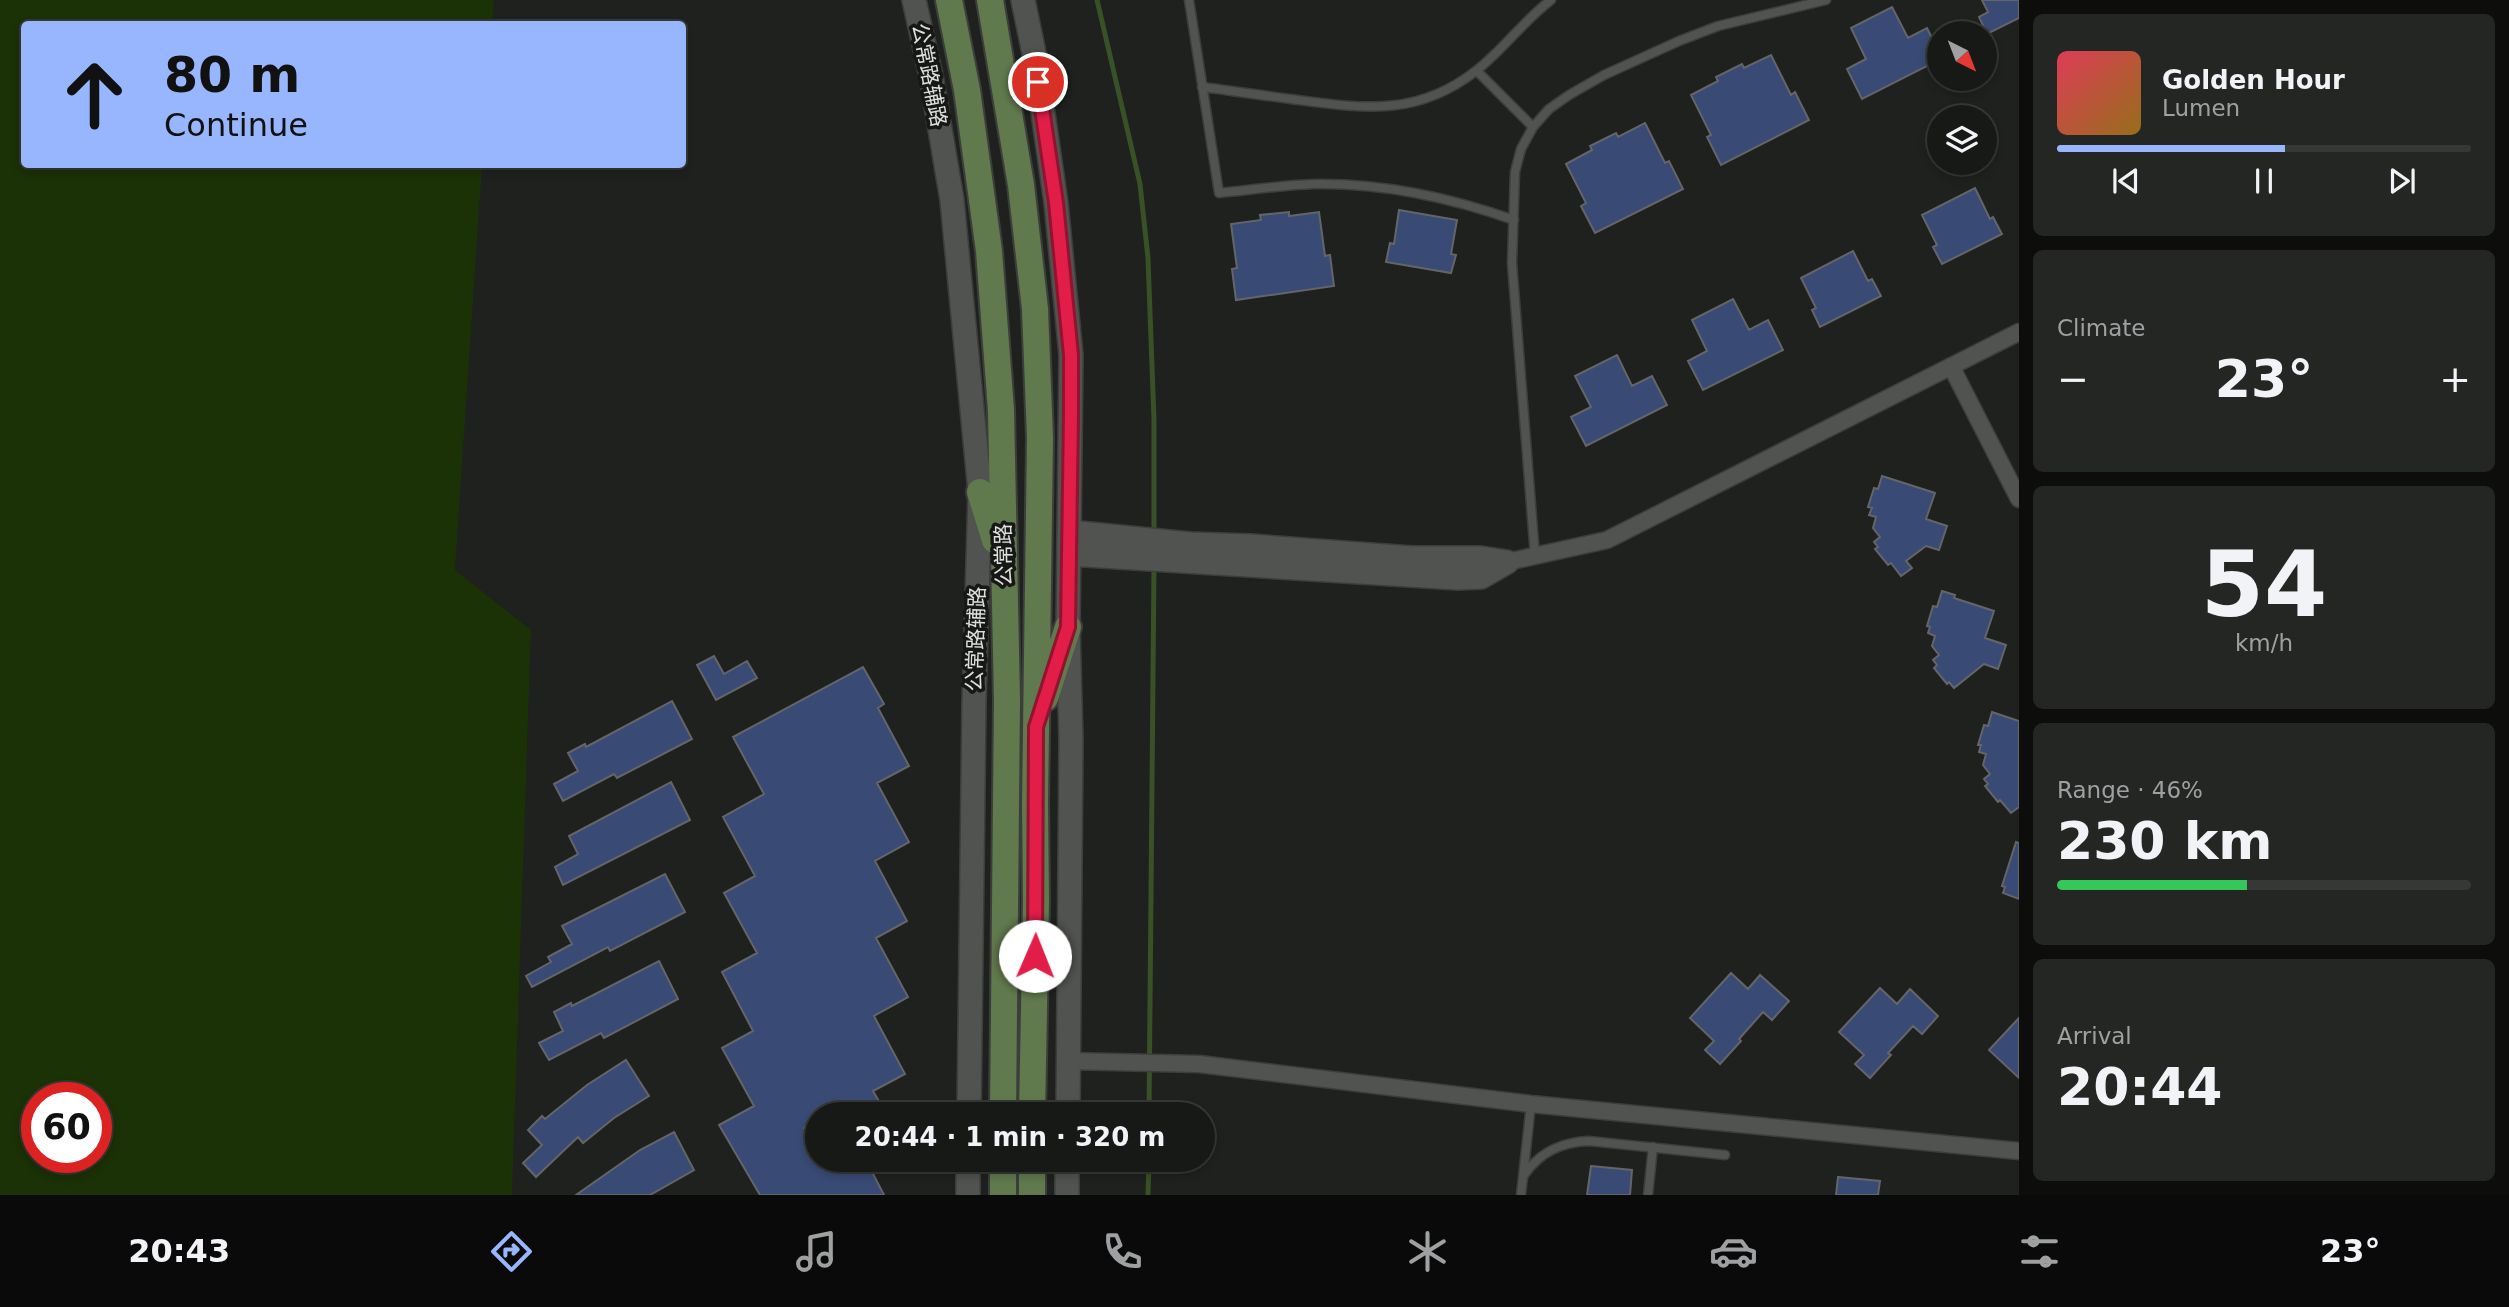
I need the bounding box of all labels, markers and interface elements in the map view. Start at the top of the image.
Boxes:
street label: 公常路辅路 [907,21,951,129]
north arrow [1927,21,1997,91]
map controls [1927,21,1997,175]
text: 80 m [164,47,300,104]
icon: ahead [49,49,140,140]
pin [1008,52,1068,112]
icon: arrive [1019,63,1057,101]
text: Golden Hour [2162,65,2345,95]
text: Lumen [2162,95,2240,121]
button: layers [1927,105,1997,175]
text: Continue [164,106,308,144]
icon: previous [2107,162,2145,200]
icon: pause [2245,162,2283,200]
icon: next [2383,162,2421,200]
text: Climate [2057,315,2146,341]
text: 23° [2215,349,2313,409]
text: − [2057,357,2089,401]
text: + [2439,357,2471,401]
street label: 公常路 [991,523,1017,587]
text: 54 [2201,532,2327,637]
street label: 公常路辅路 [962,586,990,692]
text: km/h [2235,630,2293,656]
text: Range · 46% [2057,777,2203,803]
text: 230 km [2057,811,2272,871]
position arrow [998,919,1072,993]
text: Arrival [2057,1023,2132,1049]
text: 20:44 [2057,1057,2223,1117]
speed limit sign: 60 [21,1082,112,1173]
text: 20:44 · 1 min · 320 m [855,1122,1165,1152]
icon: directions [487,1227,536,1276]
icon: music [792,1227,841,1276]
icon: phone [1098,1227,1147,1276]
icon: climate [1403,1227,1452,1276]
icon: car [1709,1227,1758,1276]
icon: filters [2015,1227,2064,1276]
text: 20:43 [128,1232,230,1270]
text: 23° [2320,1232,2381,1270]

